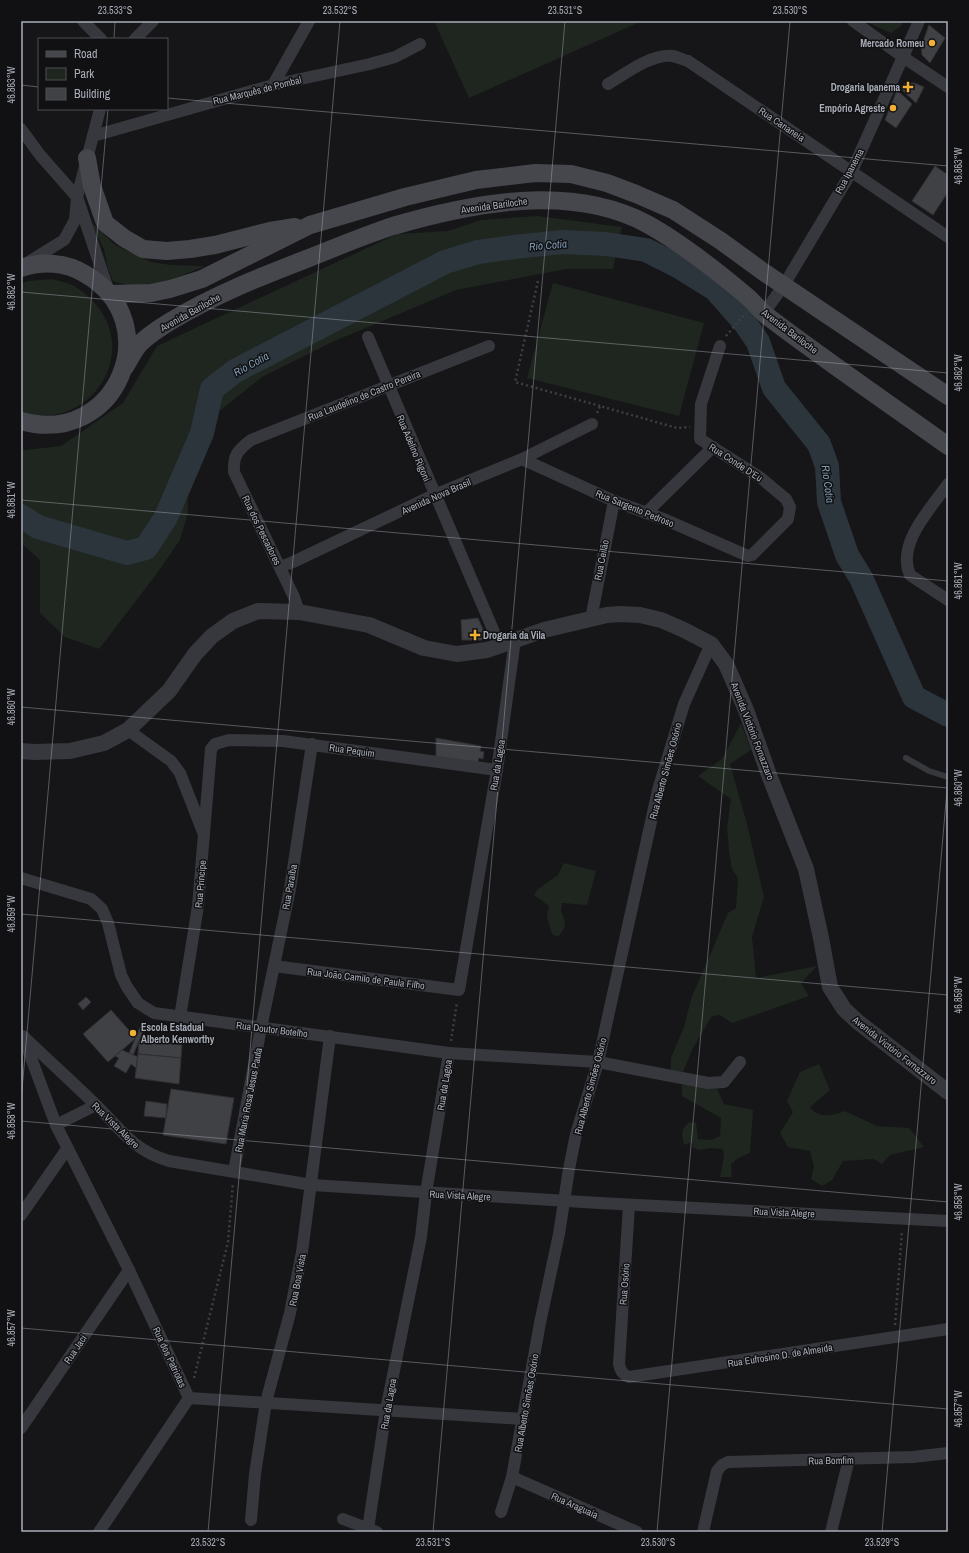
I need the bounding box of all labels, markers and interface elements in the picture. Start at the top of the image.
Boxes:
text: 23.533°S [98,4,133,17]
text: 23.532°S [323,4,358,17]
text: 23.531°S [548,4,583,17]
text: 23.530°S [773,4,808,17]
place label: Mercado Romeu [860,37,924,50]
legend [38,38,168,110]
marker: Mercado Romeu [927,38,937,48]
text: Road [74,46,98,62]
text: 46.863°W [5,66,18,103]
text: Park [74,66,94,82]
street label: Rua Marquês de Pombal [212,73,303,108]
place label: Drogaria Ipanema [831,81,900,94]
marker: Drogaria Ipanema [903,82,913,92]
text: Building [74,86,111,102]
place label: Empório Agreste [819,102,885,115]
marker: Empório Agreste [888,103,898,113]
street label: Rua Cananeia [756,104,808,145]
street label: Rua Ipanema [832,146,867,196]
text: 46.863°W [952,147,965,184]
street label: Avenida Bariloche [459,194,529,217]
water label: Rio Cotia [528,236,568,254]
text: 46.862°W [5,273,18,310]
street label: Avenida Bariloche [157,290,223,335]
street label: Avenida Bariloche [758,305,821,357]
water label: Rio Cotia [231,349,271,379]
text: 46.862°W [952,354,965,391]
street label: Rua Laudelino de Castro Pereira [306,367,423,424]
street label: Rua Adelino Rigoni [394,413,433,483]
street label: Rua Conde D'Eu [706,440,765,485]
water label: Rio Cotia [818,464,838,504]
street label: Avenida Nova Brasil [399,475,473,518]
text: 46.861°W [5,481,18,518]
street label: Rua Sargento Pedroso [594,487,676,530]
street label: Rua dos Pescadores [239,493,284,567]
street label: Rua Ceilão [591,538,612,581]
text: 46.861°W [952,562,965,599]
place label: Drogaria da Vila [483,629,546,642]
marker: Drogaria da Vila [470,630,480,640]
street label: Avenida Victório Fornazzaro [728,680,777,782]
text: 46.860°W [5,688,18,725]
street label: Rua Alberto Simões Osório [646,721,685,821]
street label: Rua da Lagoa [487,738,508,792]
street label: Rua Pequim [328,741,376,760]
text: 46.860°W [952,769,965,806]
street label: Rua Principe [192,859,209,908]
street label: Rua Paraíba [279,863,300,911]
text: 46.859°W [5,895,18,932]
street label: Rua João Camilo de Paula Filho [306,965,426,992]
text: 46.859°W [952,976,965,1013]
street label: Avenida Victório Fornazzaro [849,1013,940,1088]
street label: Rua Doutor Botelho [235,1019,309,1040]
place label: Escola Estadual Alberto Kenworthy [141,1021,215,1046]
marker: Escola Estadual Alberto Kenworthy [128,1028,138,1038]
street label: Rua Alberto Simões Osório [571,1036,610,1136]
street label: Rua Maria Rosa Jesus Paula [232,1046,265,1154]
street label: Rua da Lagoa [434,1058,455,1112]
street label: Rua Vista Alegre [89,1099,143,1152]
text: 46.858°W [5,1102,18,1139]
text: 46.858°W [952,1183,965,1220]
street label: Rua Vista Alegre [429,1187,491,1204]
street label: Rua Vista Alegre [753,1204,815,1221]
street label: Rua Boa Vista [286,1253,309,1307]
street label: Rua Osório [617,1262,632,1305]
text: 46.857°W [5,1309,18,1346]
street label: Rua dos Patriotas [150,1325,189,1390]
street label: Rua Jaci [61,1332,90,1366]
street label: Rua Eufrosino D. de Almeida [727,1341,834,1370]
street label: Rua Alberto Simões Osório [511,1352,542,1453]
street label: Rua da Lagoa [378,1377,399,1431]
text: 46.857°W [952,1390,965,1427]
street label: Rua Bomfim [808,1454,854,1467]
street label: Rua Araguaia [549,1489,601,1522]
text: 23.532°S [191,1536,226,1549]
text: 23.531°S [416,1536,451,1549]
text: 23.530°S [641,1536,676,1549]
text: 23.529°S [865,1536,900,1549]

